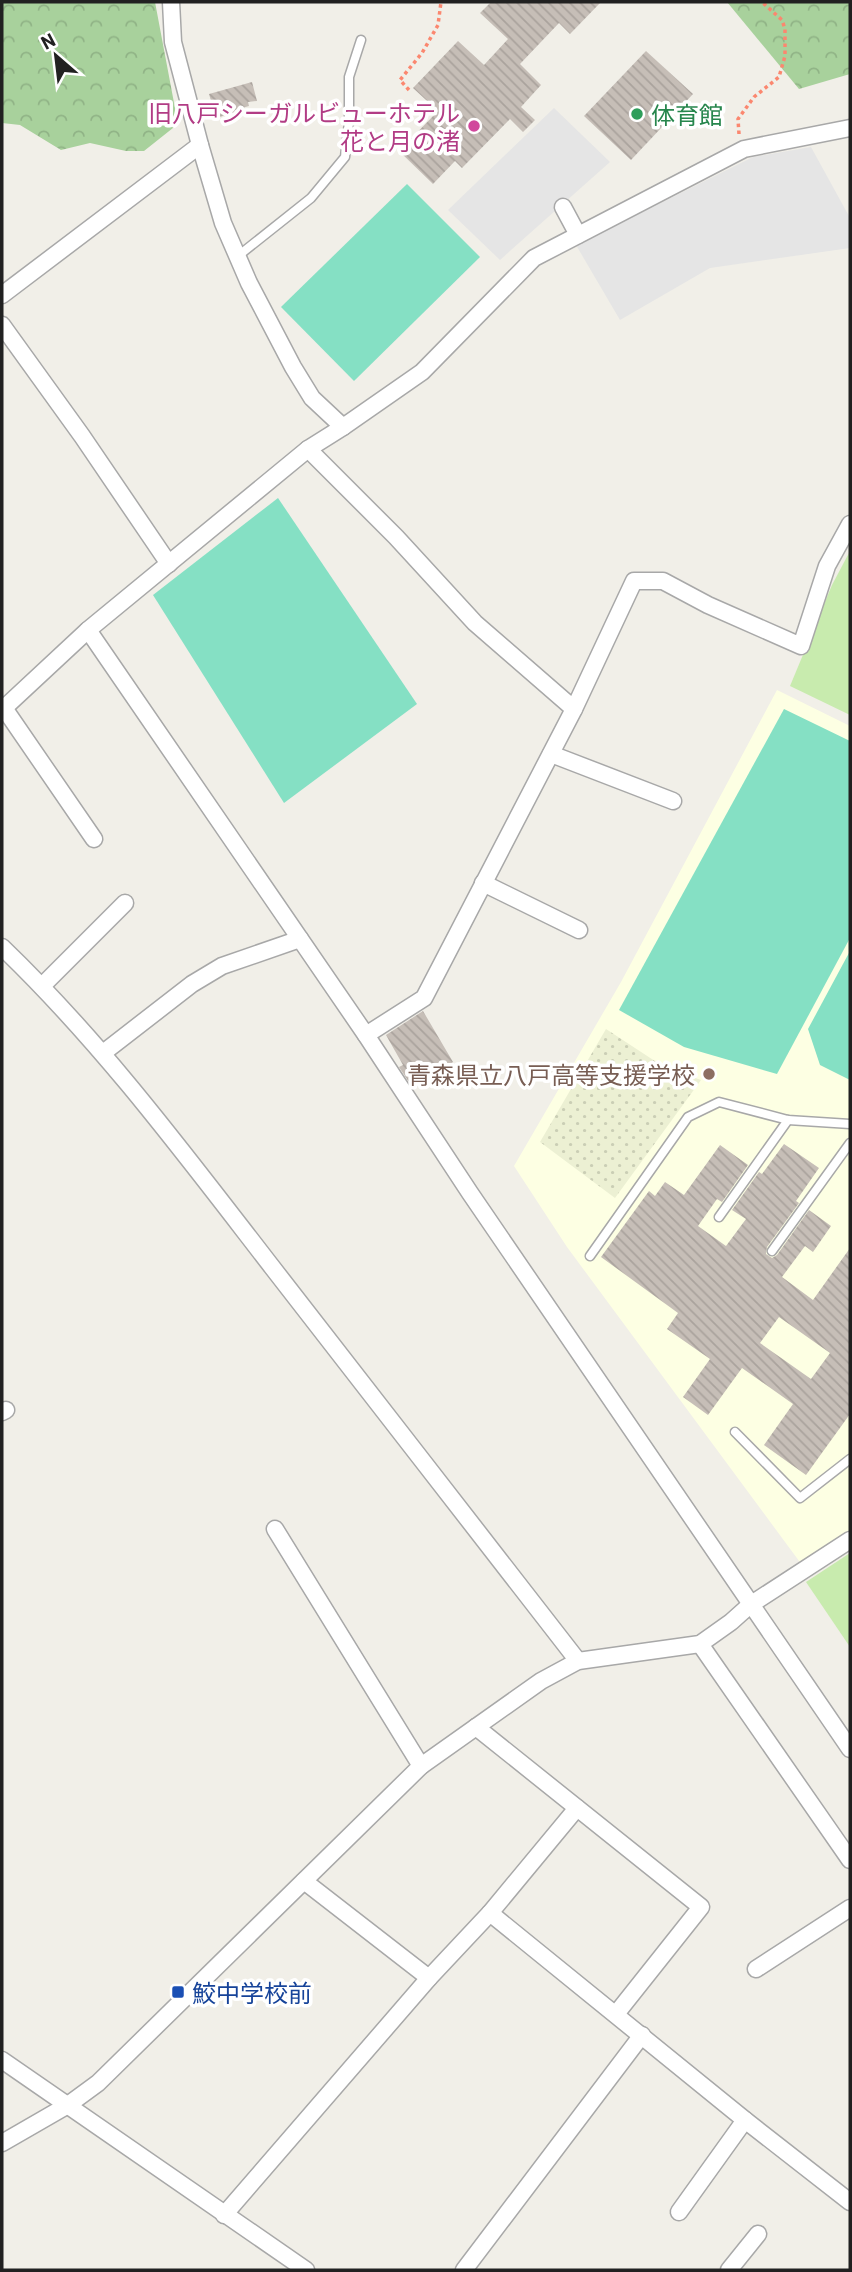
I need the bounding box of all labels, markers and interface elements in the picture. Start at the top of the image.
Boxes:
north arrow [21,21,91,91]
text: N [37,27,59,54]
place label: 旧八戸シーガルビューホテル 花と月の渚 [148,98,460,155]
place label: 体育館 [651,100,723,129]
marker: 体育館 [629,106,645,122]
marker: 旧八戸シーガルビューホテル 花と月の渚 [466,118,482,134]
place label: 青森県立八戸高等支援学校 [407,1060,695,1089]
marker: 青森県立八戸高等支援学校 [701,1066,717,1082]
place label: 鮫中学校前 [192,1978,312,2007]
marker: 鮫中学校前 [170,1984,186,2000]

